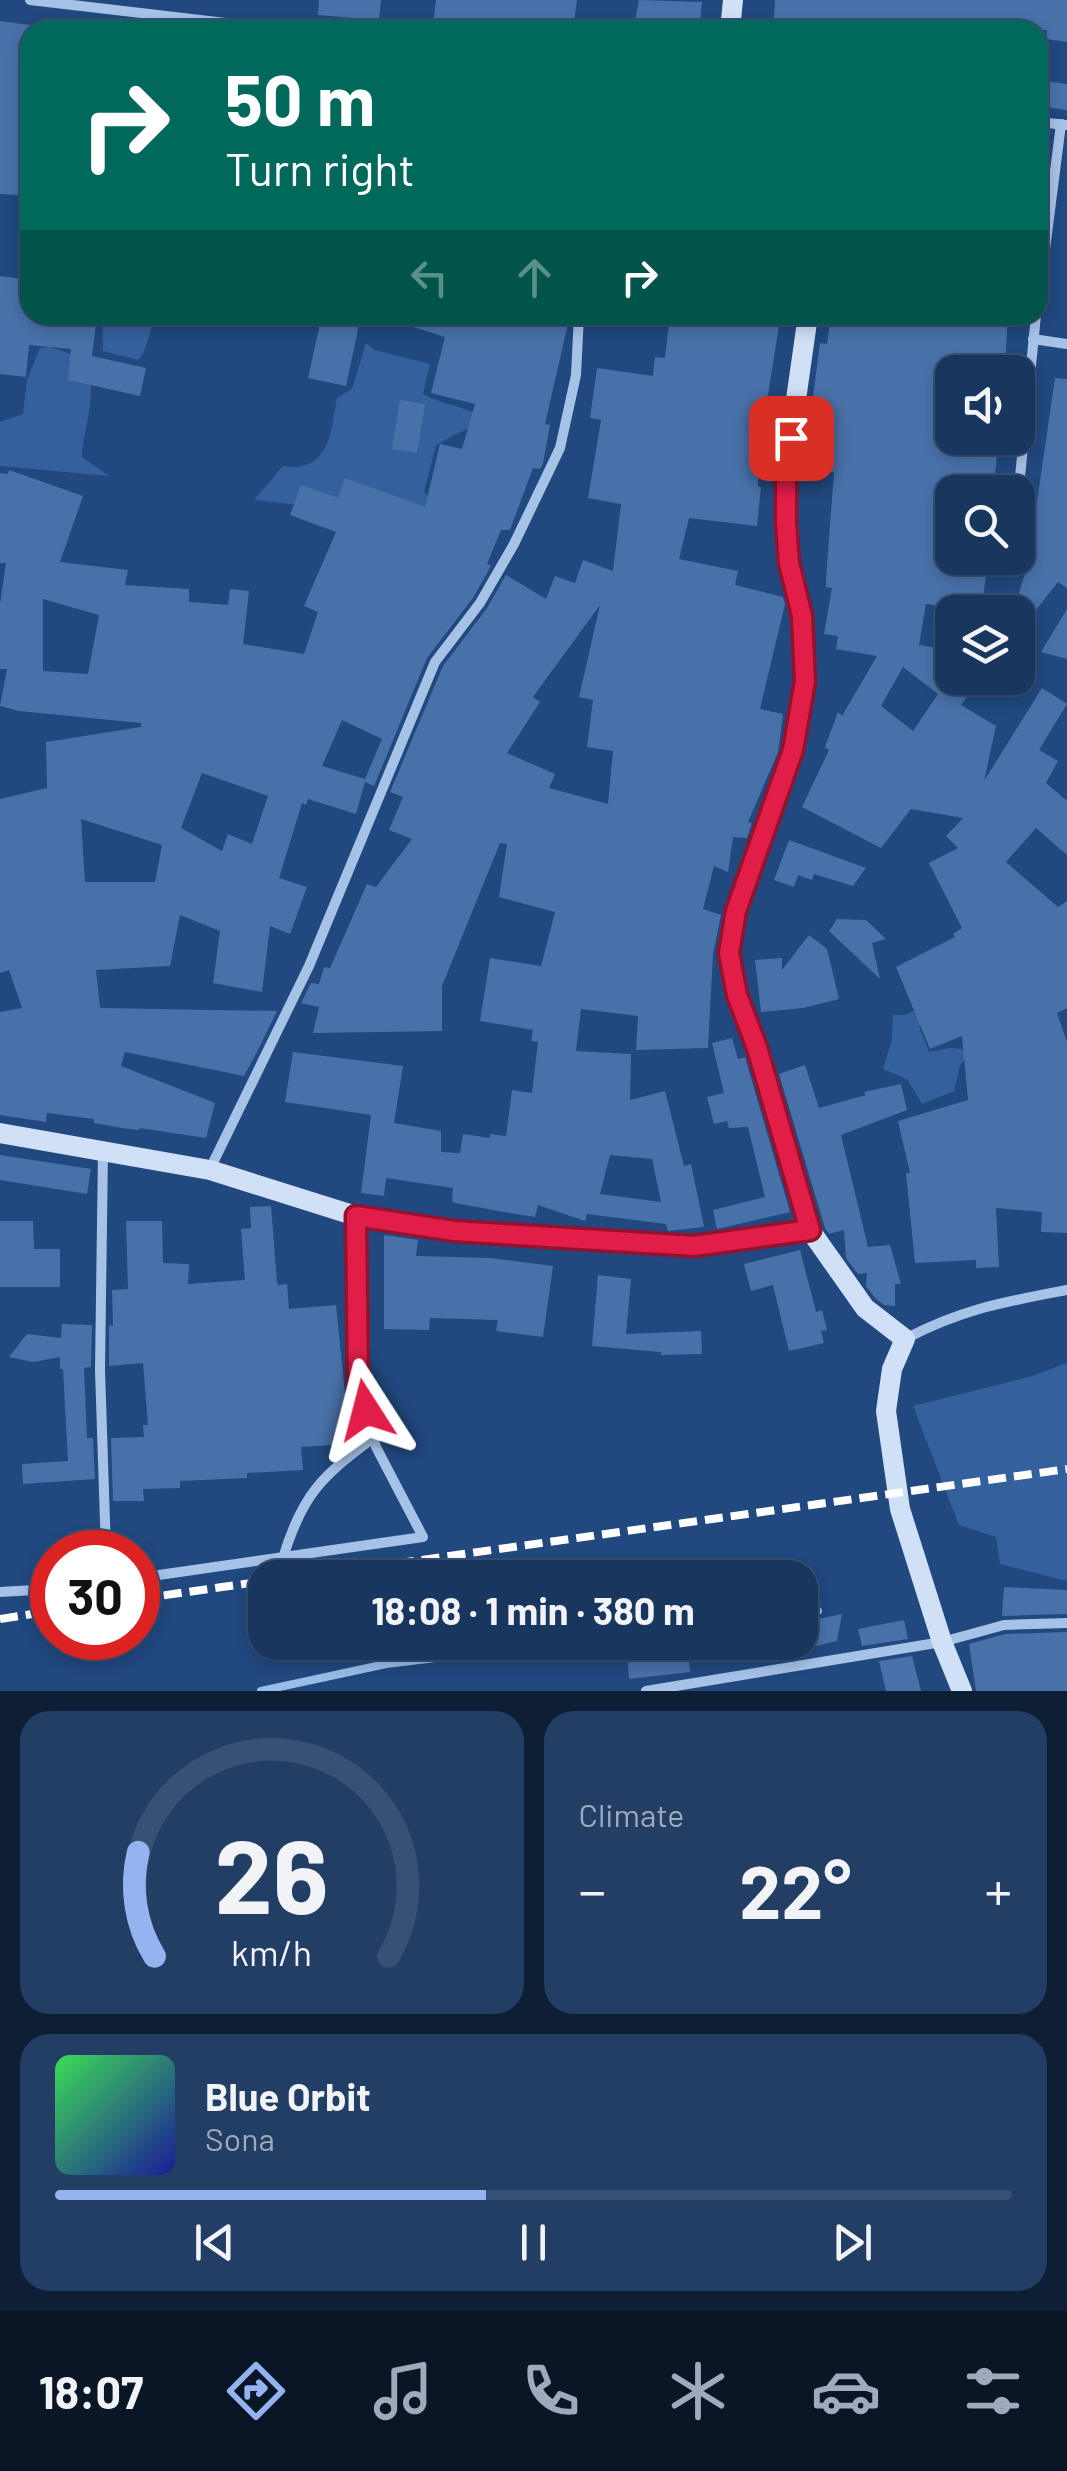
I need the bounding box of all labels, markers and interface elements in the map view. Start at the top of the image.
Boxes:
text: 50 m [225,56,375,140]
icon: right [60,60,190,190]
text: Turn right [225,141,415,195]
icon: left [402,250,457,305]
icon: ahead [507,250,562,305]
icon: right [612,250,667,305]
map controls [935,355,1035,695]
button: sound [935,355,1035,455]
pin [749,396,834,481]
icon: arrive [764,411,819,466]
button: search [935,475,1035,575]
button: layers [935,595,1035,695]
position arrow [314,1358,418,1462]
speed limit sign: 30 [30,1530,160,1660]
text: 18:08 · 1 min · 380 m [371,1587,695,1633]
text: Climate [579,1795,684,1833]
text: 26 [215,1810,329,1935]
text: 22° [739,1844,851,1934]
text: − [579,1856,606,1922]
text: + [984,1856,1012,1922]
text: km/h [231,1930,312,1973]
text: Blue Orbit [205,2073,371,2119]
text: Sona [205,2119,275,2157]
icon: previous [187,2215,242,2270]
icon: pause [506,2215,561,2270]
icon: next [825,2215,880,2270]
icon: directions [221,2356,291,2426]
icon: music [368,2356,438,2426]
icon: phone [516,2356,586,2426]
icon: climate [663,2356,733,2426]
icon: car [811,2356,881,2426]
icon: filters [958,2356,1028,2426]
text: 18:07 [39,2364,143,2418]

